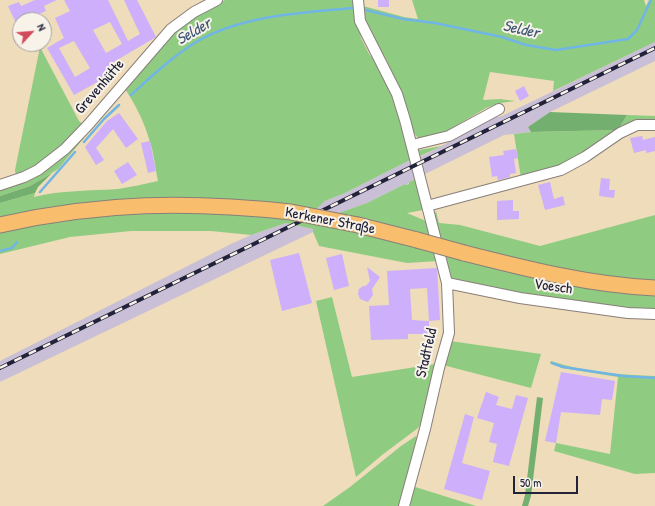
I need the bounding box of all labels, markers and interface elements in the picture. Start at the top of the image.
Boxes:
north arrow [12,12,52,52]
water label: Selder [173,15,215,49]
water label: Selder [501,17,541,43]
text: N [34,21,49,33]
street label: Grevenhütte [71,56,129,118]
street label: Kerkener Straße [283,203,377,239]
street label: Voesch [533,275,573,299]
street label: Stadtfeld [413,327,441,379]
scale bar [515,468,580,494]
text: 50 m [520,474,541,491]

